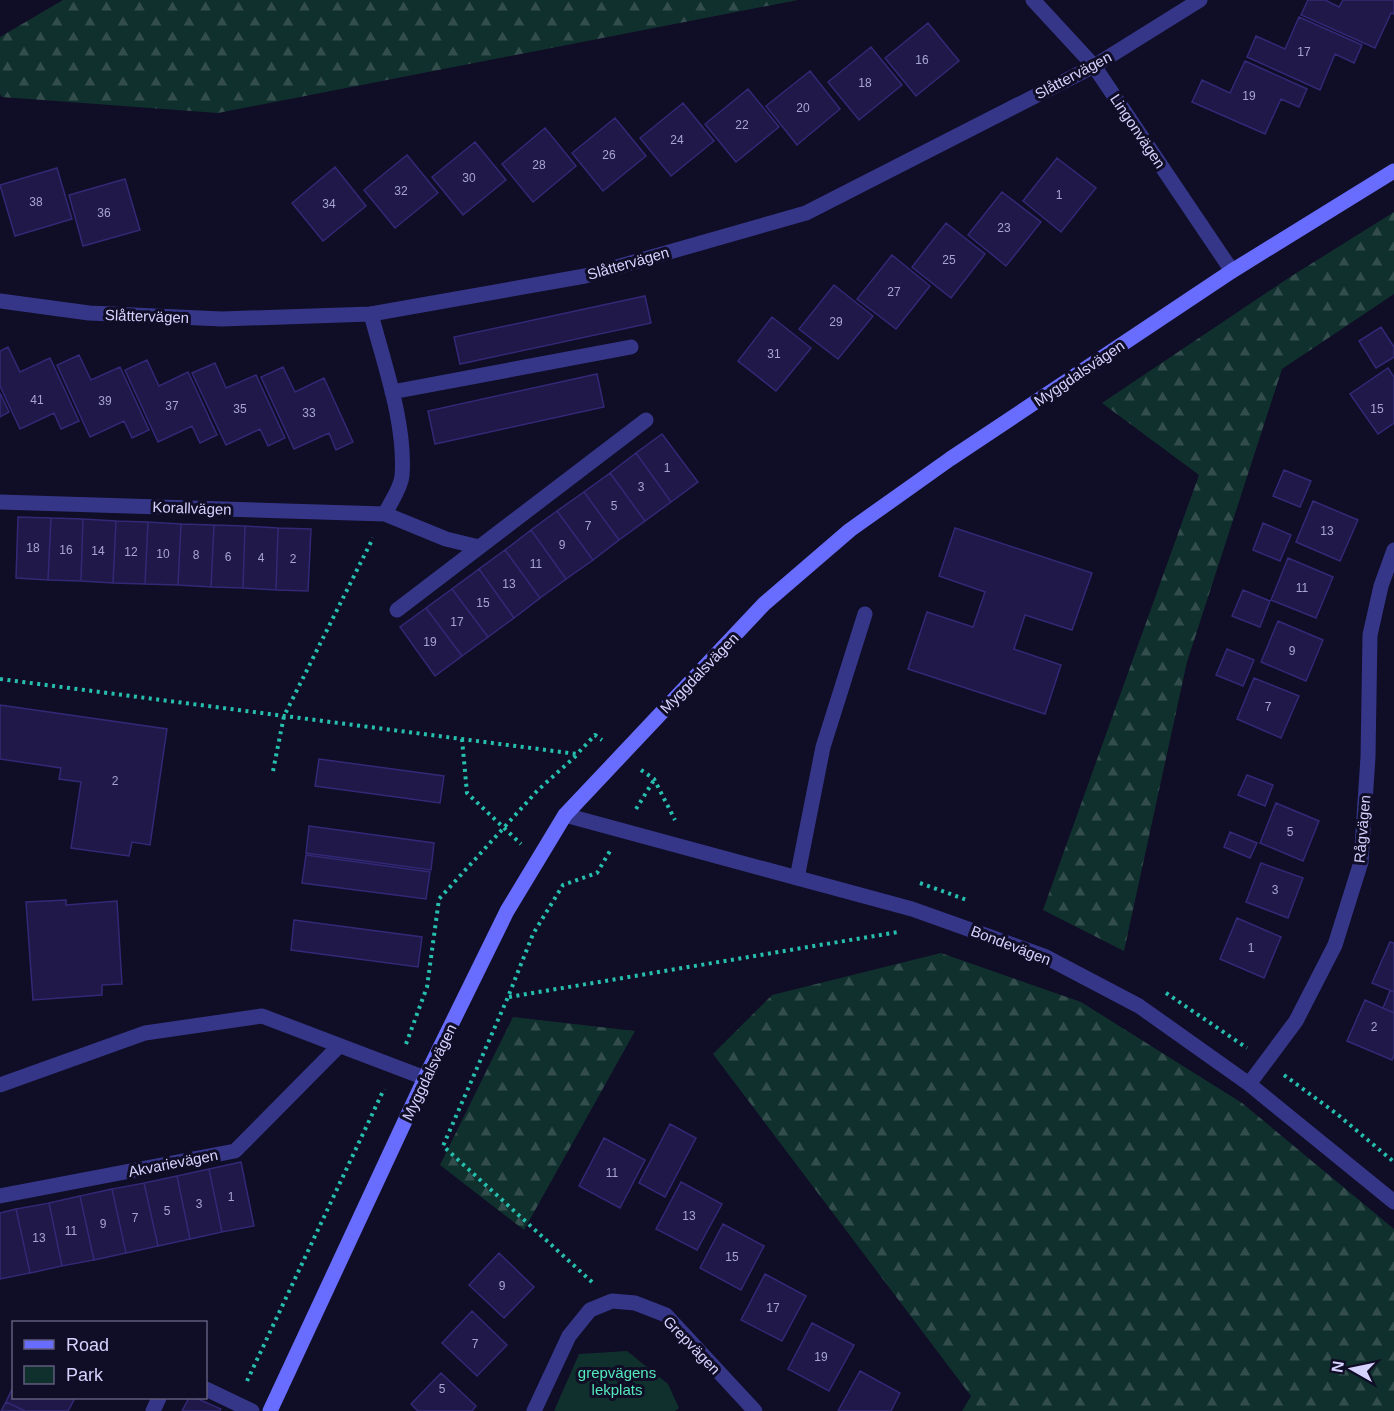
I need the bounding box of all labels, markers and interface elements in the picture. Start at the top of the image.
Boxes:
house number: 17 [1297,45,1311,59]
street label: Slåttervägen [1032,48,1114,102]
house number: 16 [915,53,929,67]
house number: 18 [858,76,872,90]
house number: 19 [1242,89,1256,103]
street label: Lingonvägen [1107,91,1169,171]
house number: 20 [796,101,810,115]
house number: 22 [735,118,749,132]
house number: 24 [670,133,684,147]
house number: 26 [602,148,616,162]
house number: 28 [532,158,546,172]
house number: 30 [462,171,476,185]
house number: 32 [394,184,408,198]
house number: 1 [1056,188,1063,202]
house number: 38 [29,195,43,209]
house number: 34 [322,197,336,211]
house number: 36 [97,206,111,220]
house number: 23 [997,221,1011,235]
street label: Slåttervägen [585,243,671,283]
house number: 25 [942,253,956,267]
house number: 27 [887,285,901,299]
street label: Slåttervägen [105,306,189,326]
house number: 29 [829,315,843,329]
street label: Myggdalsvägen [1031,337,1127,409]
house number: 31 [767,347,781,361]
house number: 41 [30,393,44,407]
house number: 39 [98,394,112,408]
house number: 37 [165,399,179,413]
house number: 35 [233,402,247,416]
house number: 15 [1370,402,1384,416]
house number: 33 [302,406,316,420]
house number: 1 [664,461,671,475]
house number: 3 [638,480,645,494]
street label: Korallvägen [152,498,232,518]
house number: 5 [611,499,618,513]
house number: 7 [585,519,592,533]
house number: 13 [1320,524,1334,538]
house number: 9 [559,538,566,552]
house number: 18 [26,541,40,555]
house number: 16 [59,543,73,557]
house number: 14 [91,544,105,558]
house number: 12 [124,545,138,559]
house number: 10 [156,547,170,561]
house number: 8 [193,548,200,562]
house number: 6 [225,550,232,564]
house number: 4 [258,551,265,565]
house number: 2 [290,552,297,566]
house number: 11 [530,557,543,571]
house number: 13 [502,577,516,591]
house number: 11 [1296,581,1309,595]
house number: 15 [476,596,490,610]
house number: 17 [450,615,464,629]
street label: Myggdalsvägen [656,629,742,717]
house number: 19 [423,635,437,649]
house number: 9 [1289,644,1296,658]
house number: 7 [1265,700,1272,714]
house number: 2 [112,774,119,788]
street label: Rågvägen [1351,794,1373,864]
house number: 5 [1287,825,1294,839]
house number: 3 [1272,883,1279,897]
street label: Bondevägen [969,922,1053,968]
house number: 1 [1248,941,1255,955]
house number: 2 [1371,1020,1378,1034]
street label: Myggdalsvägen [398,1021,460,1123]
street label: Akvarievägen [127,1146,219,1180]
house number: 11 [606,1166,619,1180]
house number: 1 [228,1190,235,1204]
house number: 3 [196,1197,203,1211]
house number: 5 [164,1204,171,1218]
house number: 13 [682,1209,696,1223]
house number: 7 [132,1211,139,1225]
house number: 9 [100,1217,107,1231]
house number: 11 [65,1224,78,1238]
house number: 13 [32,1231,46,1245]
house number: 15 [725,1250,739,1264]
house number: 9 [499,1279,506,1293]
house number: 17 [766,1301,780,1315]
street label: Grepvägen [660,1312,724,1378]
legend [12,1321,207,1399]
text: Road [66,1335,109,1355]
house number: 7 [472,1337,479,1351]
north arrow [1322,1339,1382,1399]
house number: 19 [814,1350,828,1364]
text: N [1328,1360,1347,1374]
park label: grepvägens lekplats [578,1364,656,1398]
text: Park [66,1365,104,1385]
house number: 5 [439,1382,446,1396]

